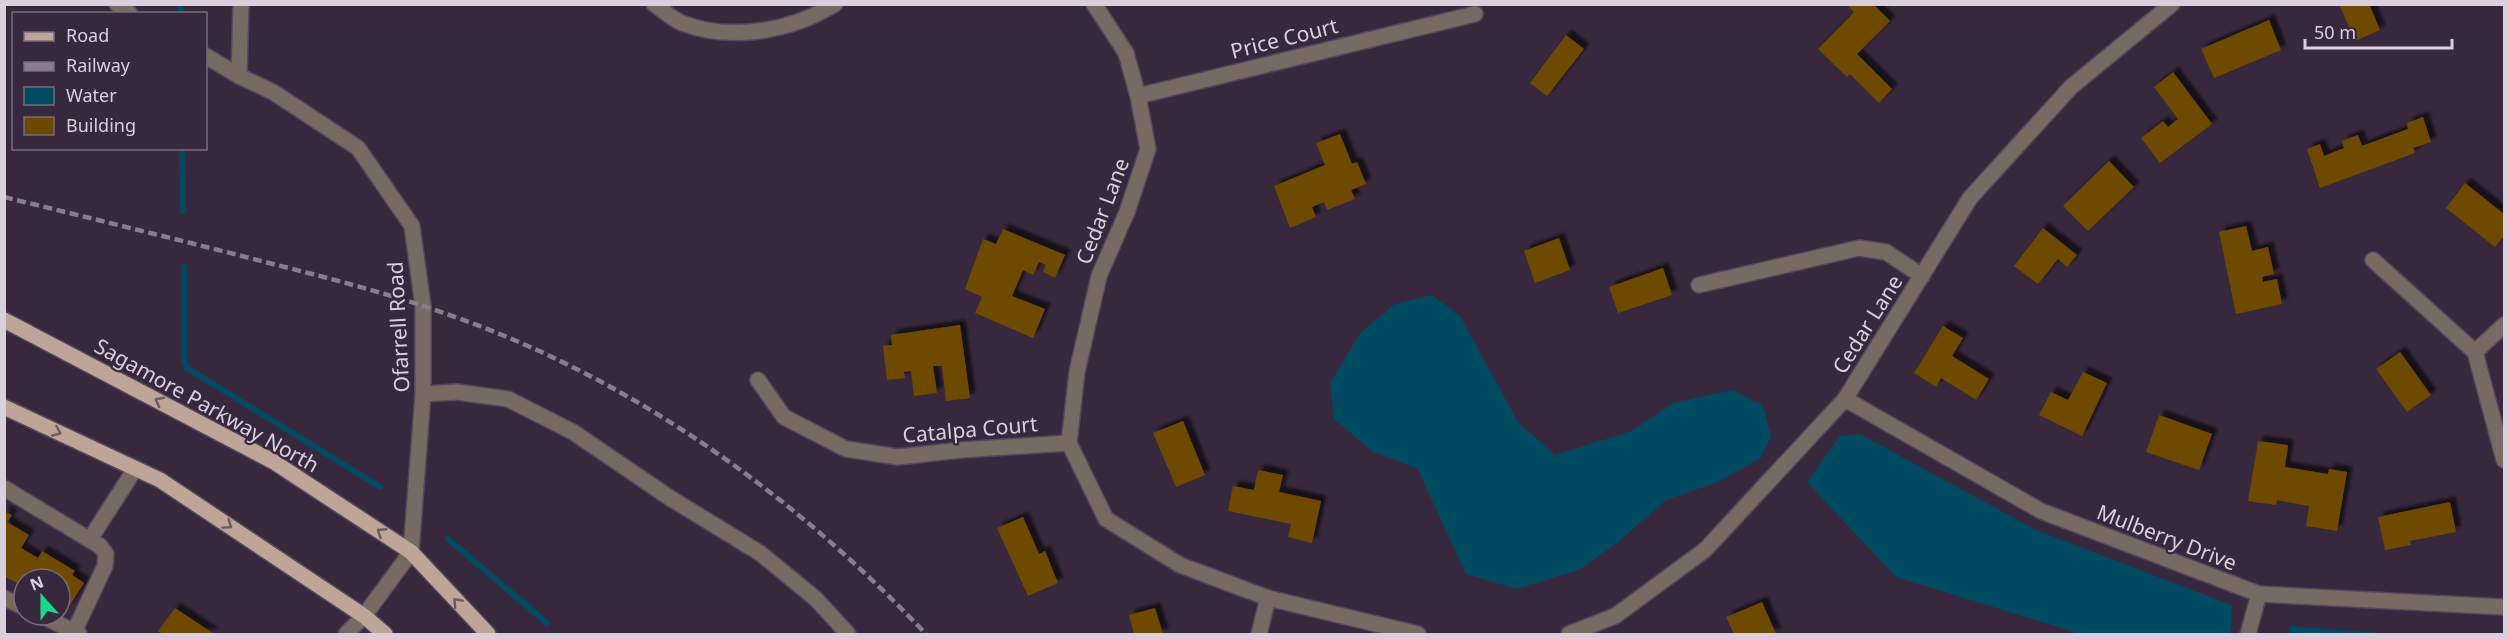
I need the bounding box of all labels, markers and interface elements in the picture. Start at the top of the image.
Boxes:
street label: Price Court [1228,11,1341,65]
legend [12,12,207,150]
scale bar [2305,12,2452,50]
text: 50 m [2314,20,2356,44]
text: Road [66,23,109,47]
text: Railway [66,53,131,77]
text: Water [66,83,117,107]
text: Building [66,113,136,137]
street label: Cedar Lane [1069,154,1135,268]
street label: Ofarrell Road [381,261,415,393]
street label: Cedar Lane [1826,269,1908,379]
street label: Sagamore Parkway North [90,332,324,478]
one-way arrow [155,397,165,408]
street label: Catalpa Court [901,409,1039,449]
one-way arrow [51,424,62,436]
street label: Mulberry Drive [2093,497,2241,577]
one-way arrow [222,518,232,530]
one-way arrow [377,528,388,539]
north arrow [12,567,72,627]
text: N [27,570,47,596]
one-way arrow [453,598,464,608]

